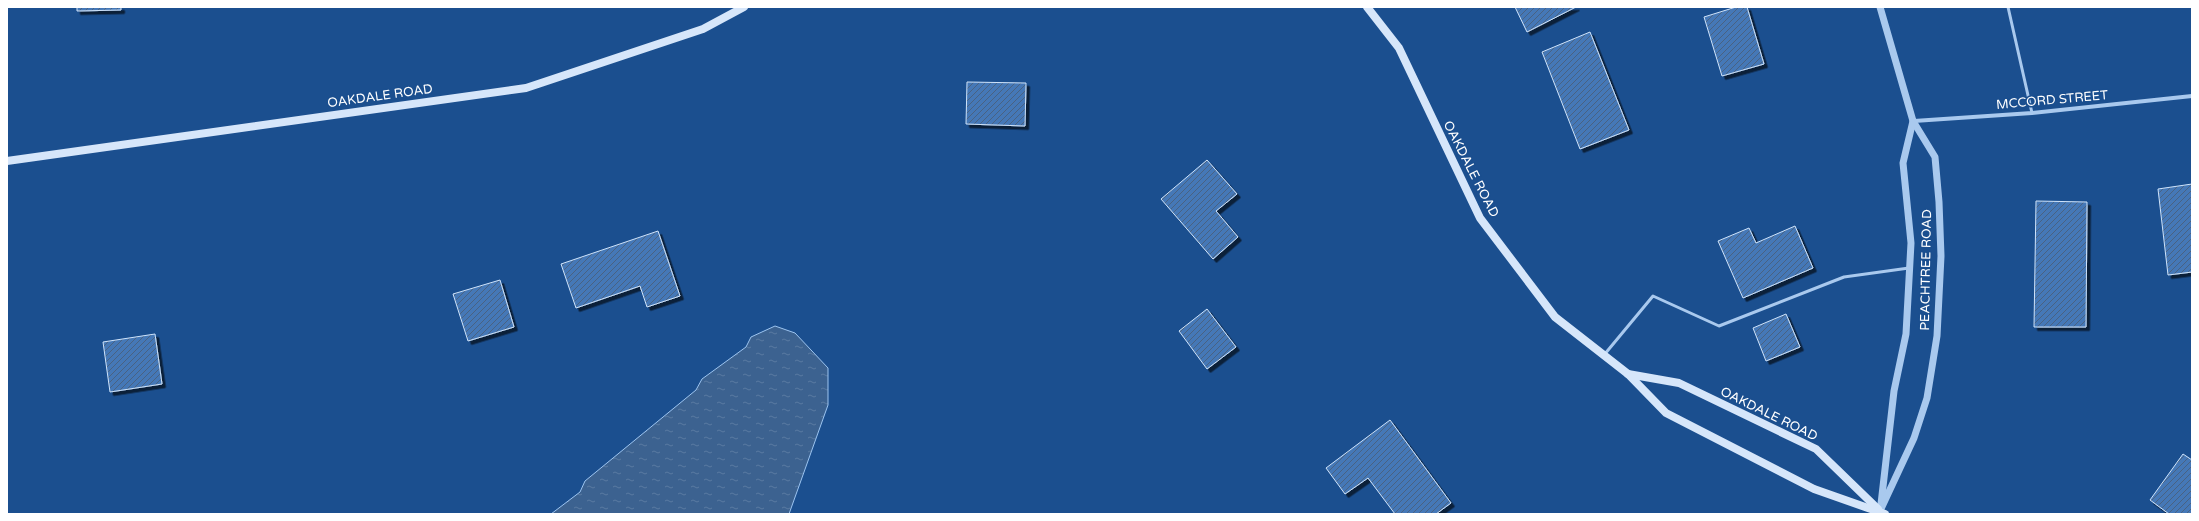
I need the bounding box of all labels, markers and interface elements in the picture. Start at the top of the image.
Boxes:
street label: OAKDALE ROAD [326,81,434,111]
street label: MCCORD STREET [1995,87,2109,113]
street label: OAKDALE ROAD [1440,118,1502,220]
street label: PEACHTREE ROAD [1917,209,1935,331]
street label: OAKDALE ROAD [1718,384,1820,445]

